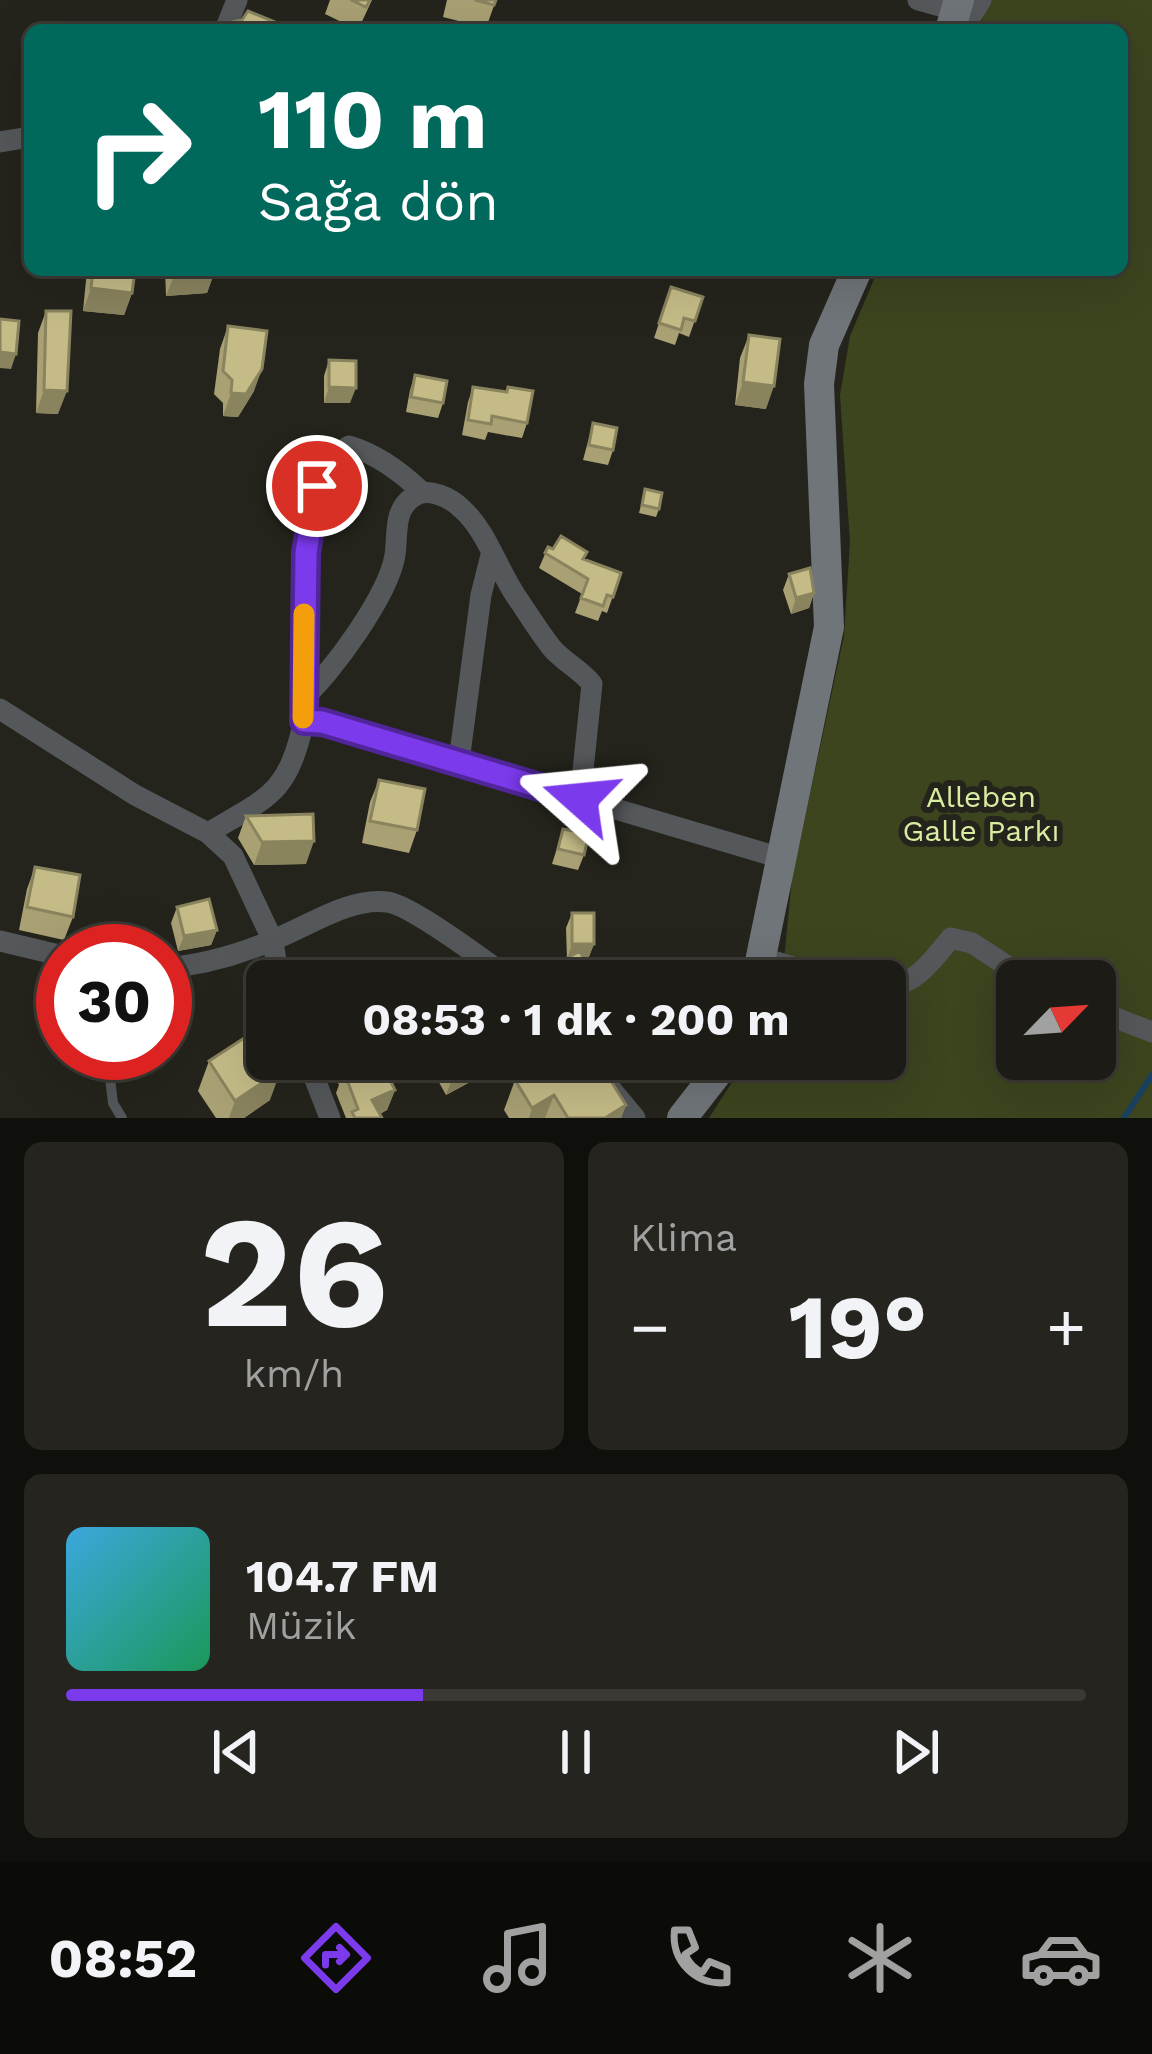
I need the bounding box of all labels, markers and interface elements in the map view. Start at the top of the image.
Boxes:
text: 110 m [258,70,488,168]
icon: right [60,72,216,228]
text: Sağa dön [258,170,499,233]
pin [266,435,368,537]
icon: arrive [284,453,350,519]
position arrow [517,736,643,862]
park label: Alleben Galle Parkı [902,779,1060,848]
speed limit sign: 30 [36,924,192,1080]
north arrow [996,960,1116,1080]
map controls [996,960,1116,1080]
text: 08:53 · 1 dk · 200 m [362,993,790,1046]
text: 26 [199,1181,389,1364]
text: Klima [630,1215,737,1260]
text: 19° [789,1274,927,1380]
text: − [630,1289,670,1366]
text: + [1046,1289,1086,1366]
text: km/h [244,1351,344,1396]
text: 104.7 FM [246,1550,439,1603]
text: Müzik [246,1603,356,1648]
icon: previous [203,1719,269,1785]
icon: pause [543,1719,609,1785]
icon: next [883,1719,949,1785]
icon: directions [294,1916,378,2000]
icon: music [476,1916,560,2000]
icon: phone [657,1916,741,2000]
icon: climate [838,1916,922,2000]
icon: car [1019,1916,1103,2000]
text: 08:52 [49,1927,197,1990]

